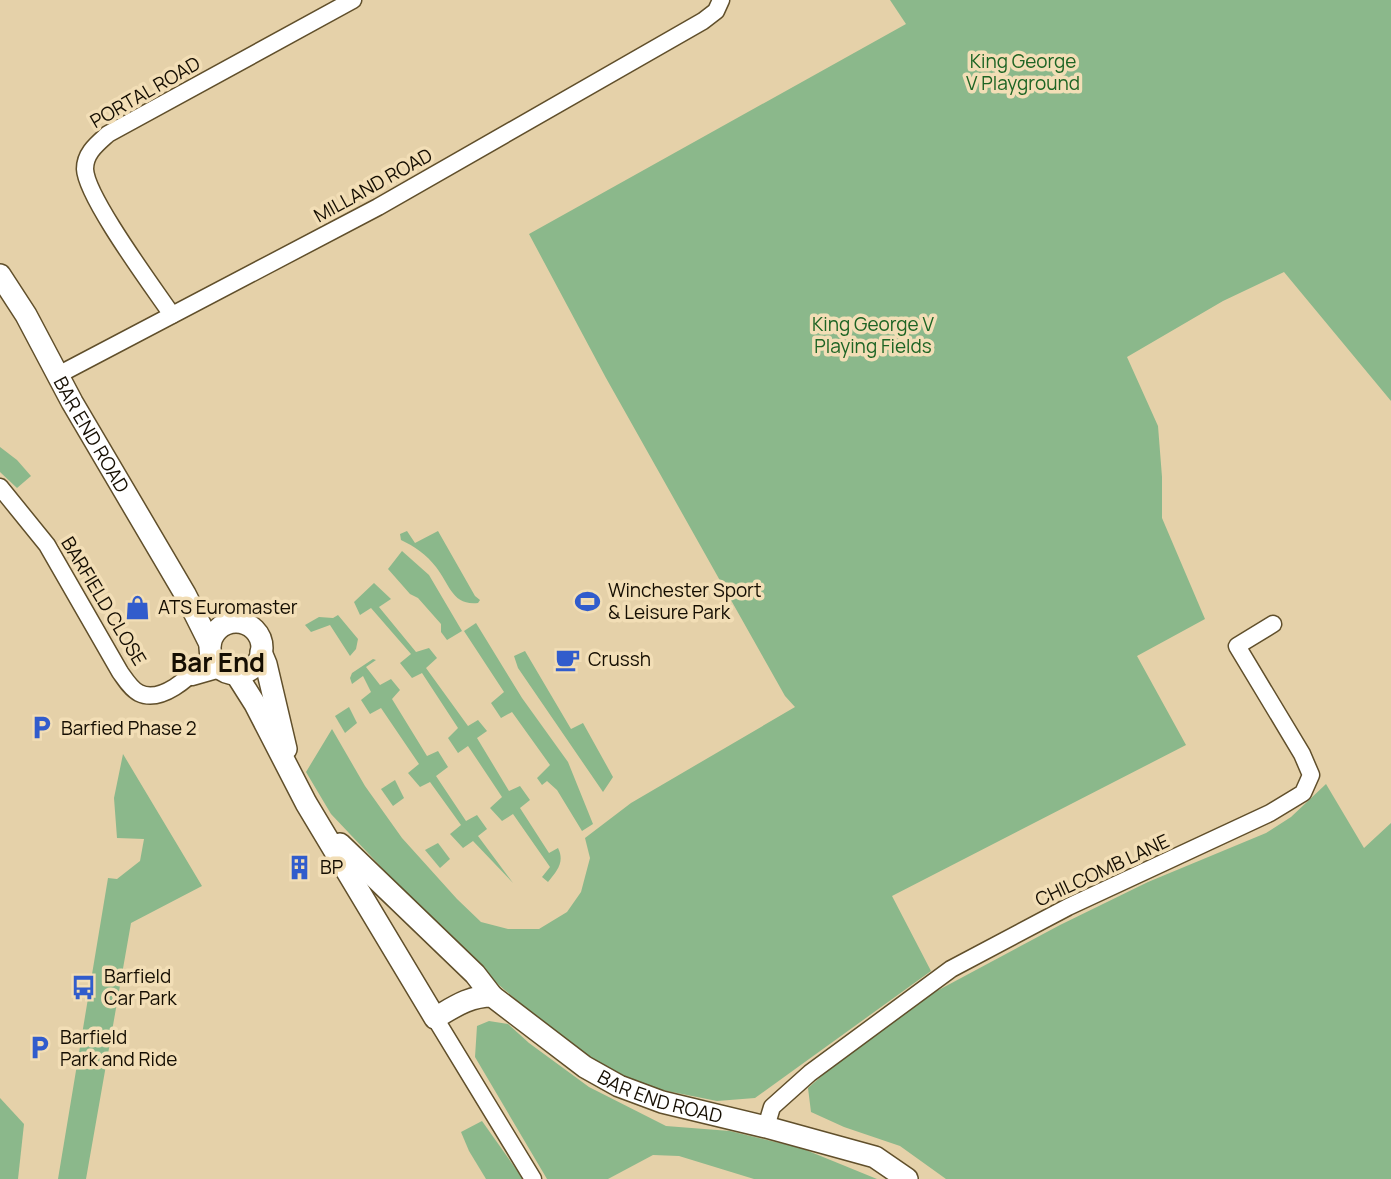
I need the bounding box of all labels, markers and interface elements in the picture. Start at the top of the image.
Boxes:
park label: King George V Playground [966,48,1080,96]
street label: PORTAL ROAD [85,50,205,134]
street label: MILLAND ROAD [309,142,437,228]
park label: King George V Playing Fields [812,311,934,359]
street label: BAR END ROAD [48,372,135,497]
street label: BARFIELD CLOSE [55,532,153,670]
place label: Winchester Sport & Leisure Park [608,577,762,625]
sports icon: Winchester Sport & Leisure Park [574,587,602,615]
shop icon: ATS Euromaster [124,593,152,621]
place label: ATS Euromaster [158,594,298,620]
district label: Bar End [171,644,265,680]
cafe icon: Crussh [554,645,582,673]
place label: Crussh [588,646,651,672]
parking icon: Barfied Phase 2 [27,714,55,742]
place label: Barfied Phase 2 [61,715,197,741]
street label: CHILCOMB LANE [1031,828,1173,912]
building icon: BP [286,853,314,881]
place label: BP [320,854,343,880]
place label: Barfield Car Park [104,963,177,1011]
bus stop icon: Barfield Car Park [70,973,98,1001]
place label: Barfield Park and Ride [60,1024,177,1072]
parking icon: Barfield Park and Ride [26,1034,54,1062]
street label: BAR END ROAD [593,1064,725,1129]

